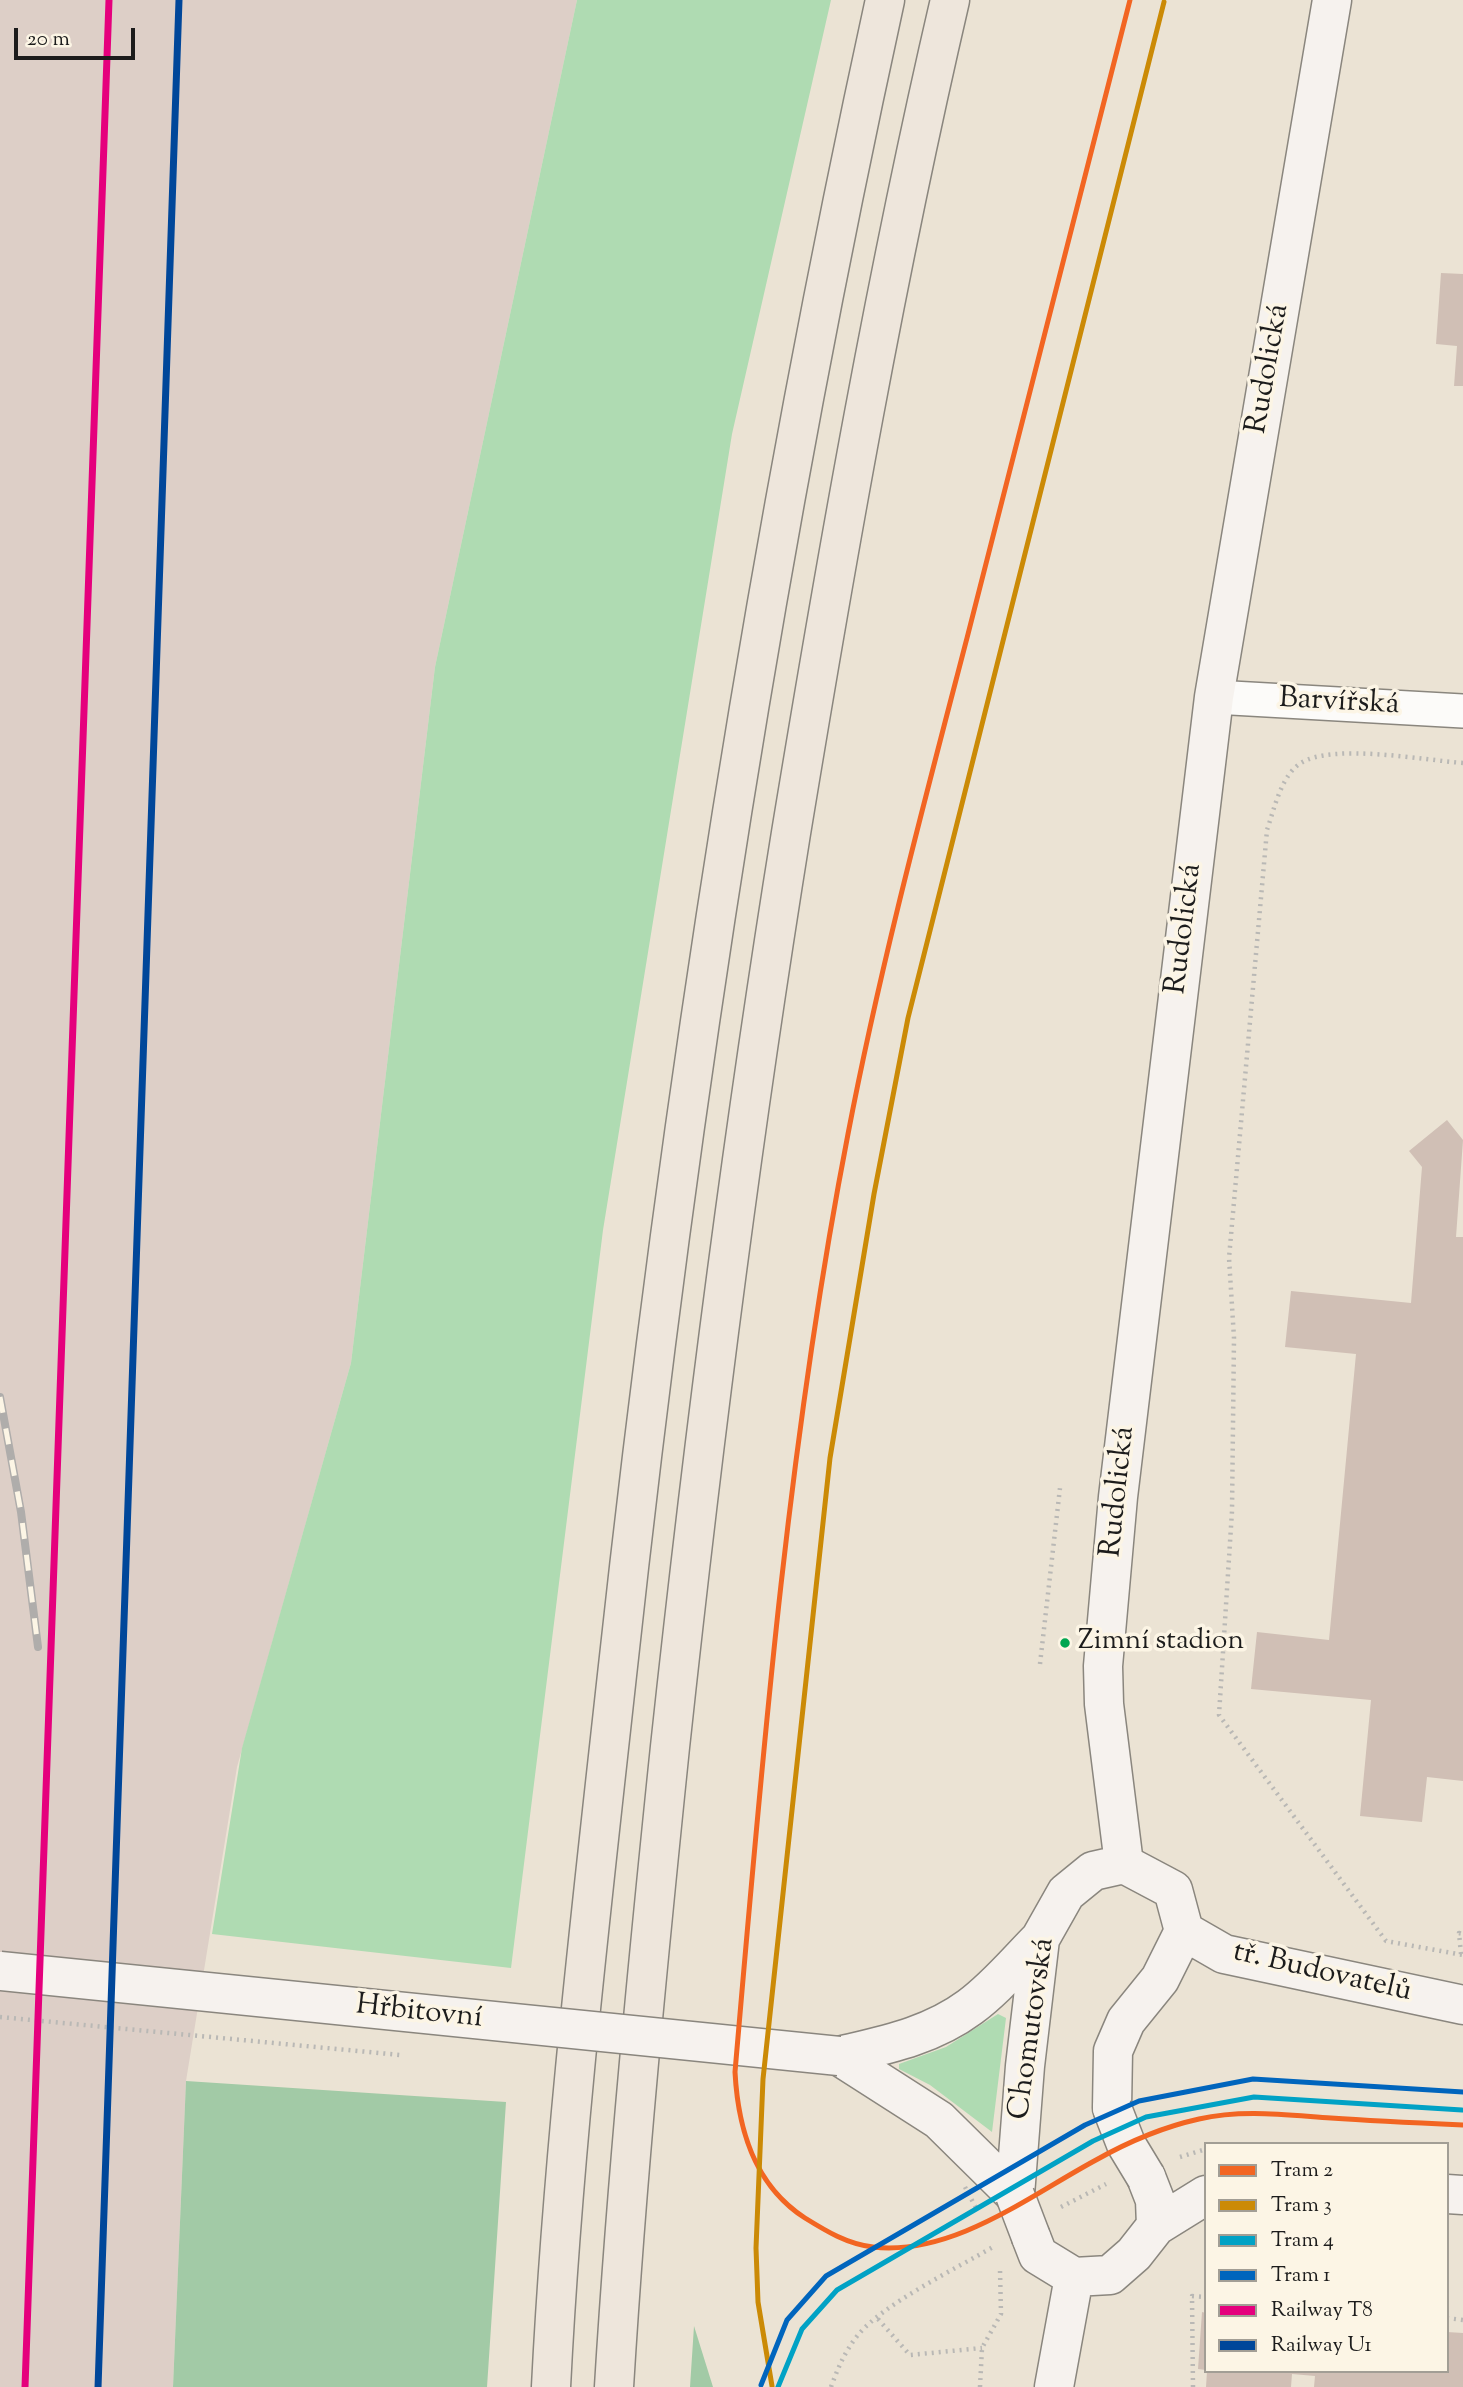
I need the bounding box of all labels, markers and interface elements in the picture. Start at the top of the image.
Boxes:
scale bar [18,14,138,58]
text: 20 m [27,25,70,55]
street label: Rudolická [1241,301,1299,437]
street label: Barvířská [1278,683,1400,725]
street label: Rudolická [1160,862,1212,996]
street label: Rudolická [1095,1425,1145,1559]
place label: Zimní stadion [1078,1626,1244,1660]
marker: Zimní stadion [1058,1636,1072,1650]
street label: Chomutovská [1003,1936,1065,2122]
street label: tř. Budovatelů [1229,1936,1415,2012]
street label: Hřbitovní [354,1989,484,2039]
legend [1204,2142,1449,2373]
text: Tram 2 [1271,2156,1333,2186]
text: Tram 3 [1271,2191,1332,2221]
text: Tram 4 [1271,2226,1334,2256]
text: Tram 1 [1271,2261,1330,2291]
text: Railway T8 [1271,2296,1373,2326]
text: Railway U1 [1271,2331,1372,2361]

